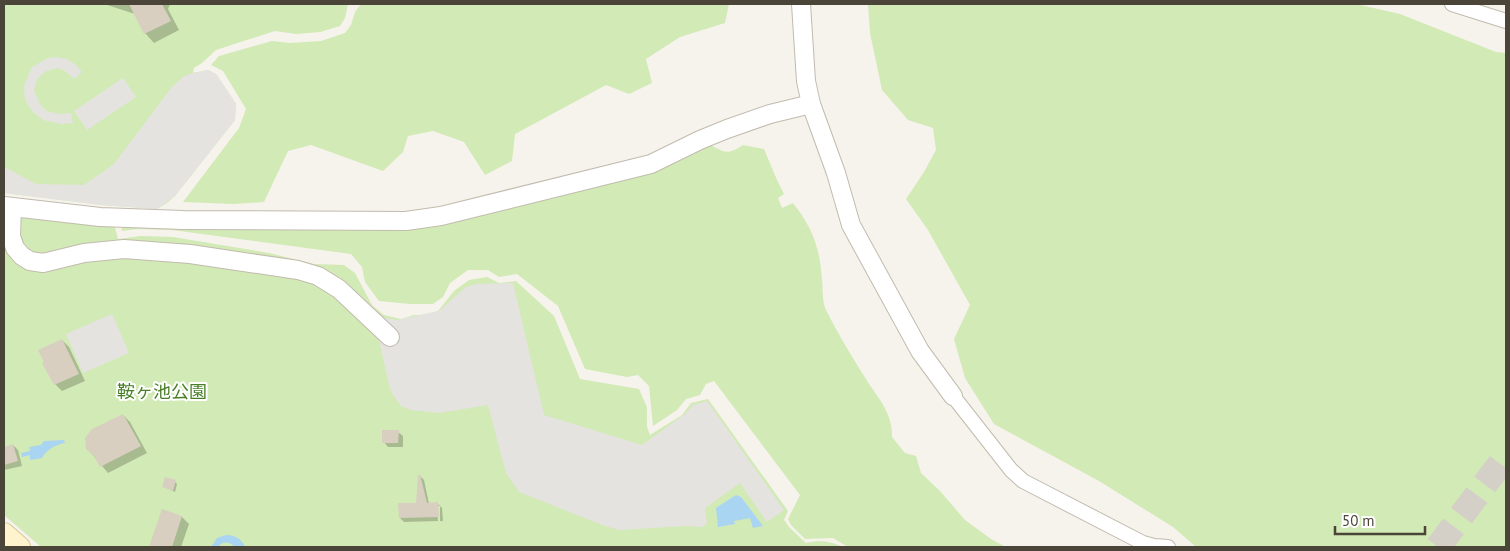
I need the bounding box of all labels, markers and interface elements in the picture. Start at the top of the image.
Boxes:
park label: 鞍ヶ池公園 [117,380,207,403]
scale bar [1335,504,1425,536]
text: 50 m [1342,511,1375,530]

